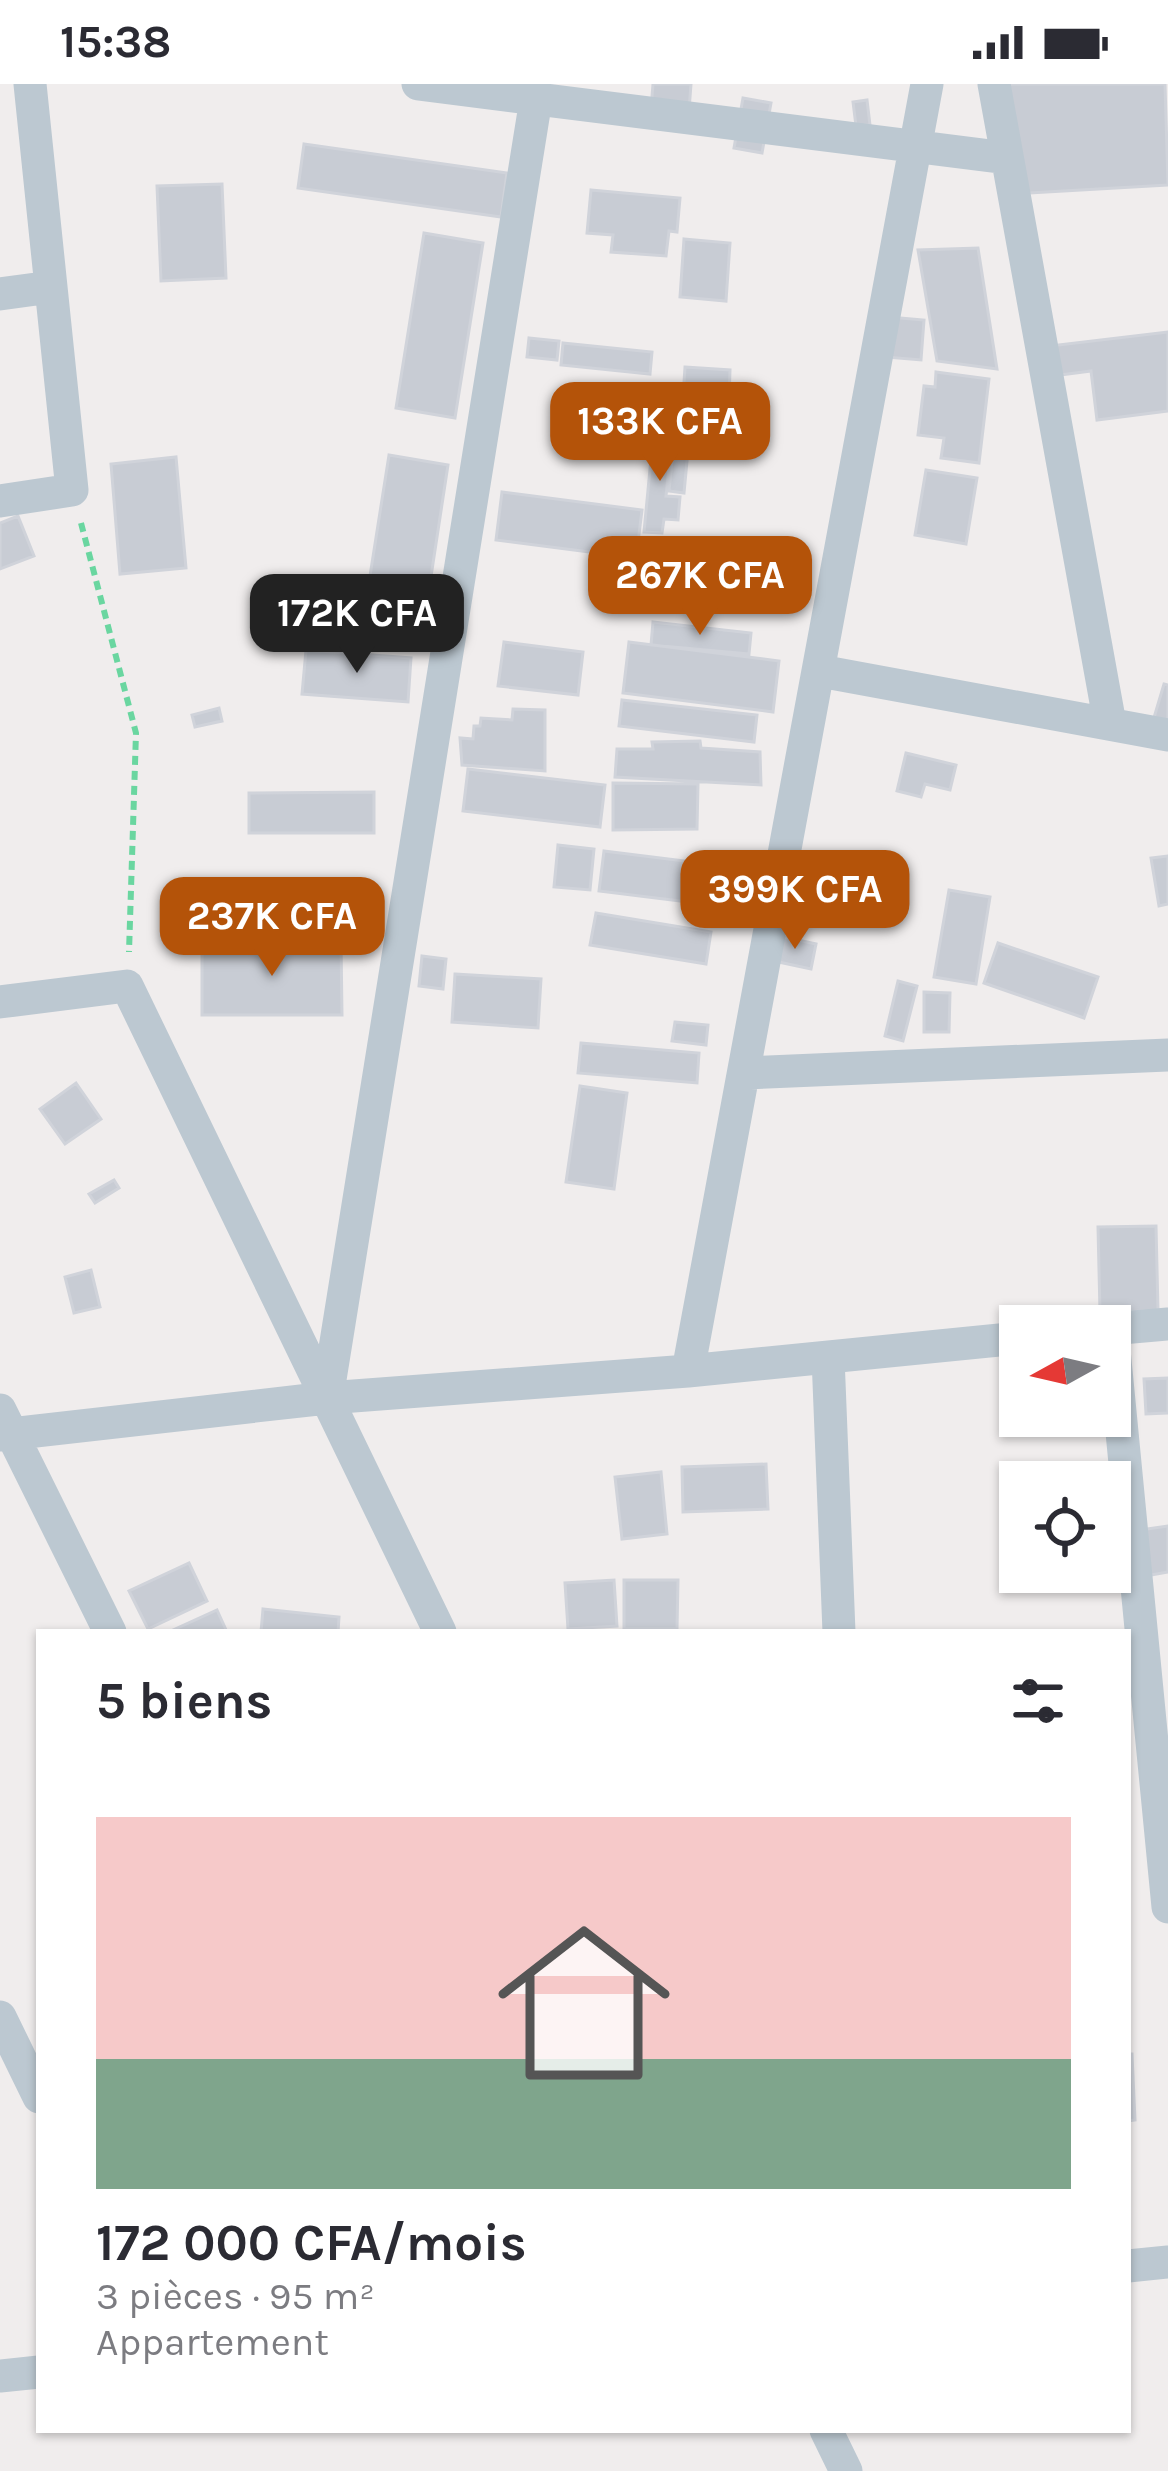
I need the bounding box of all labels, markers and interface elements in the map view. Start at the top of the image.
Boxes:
text: 15:38 [60,16,171,68]
pin: 133K CFA [536,382,784,484]
text: 133K CFA [577,398,743,444]
pin: 267K CFA [576,536,824,638]
text: 267K CFA [615,552,785,598]
pin: 172K CFA [233,574,481,676]
text: 172K CFA [277,590,437,636]
pin: 399K CFA [671,850,919,952]
text: 399K CFA [707,866,883,912]
pin: 237K CFA [148,877,396,979]
text: 237K CFA [187,893,357,939]
north arrow [999,1305,1131,1437]
map controls [999,1305,1131,1593]
button: locate [999,1461,1131,1593]
icon: filters [1005,1668,1071,1734]
text: 5 biens [96,1671,272,1731]
icon: home [476,1895,692,2111]
text: 172 000 CFA/mois [96,2213,527,2273]
text: 3 pièces · 95 m² [96,2273,375,2319]
text: Appartement [96,2319,329,2365]

